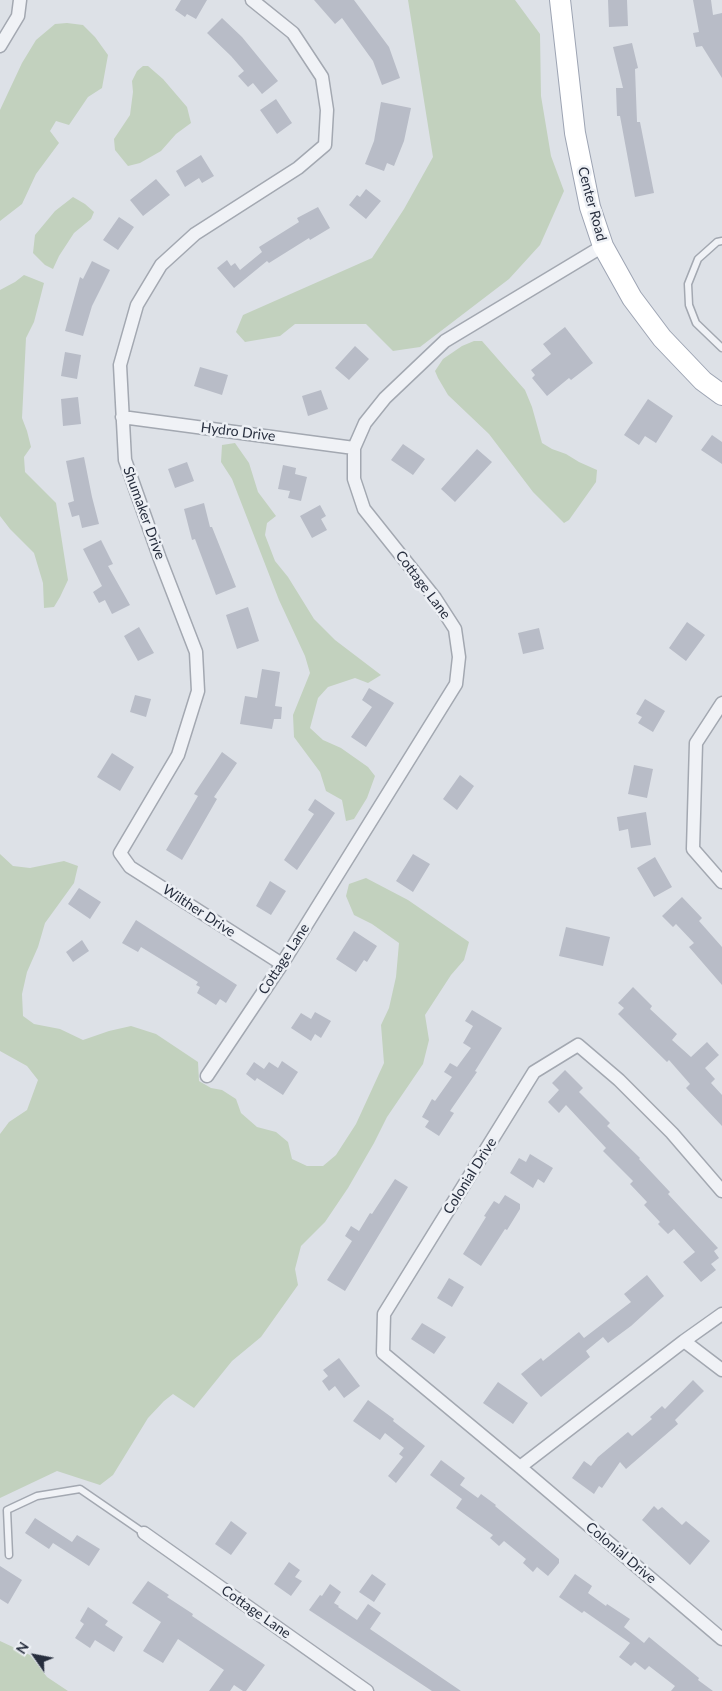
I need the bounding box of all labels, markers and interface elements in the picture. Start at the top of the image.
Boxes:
street label: Center Road [574,165,610,243]
street label: Hydro Drive [200,419,276,445]
street label: Shumaker Drive [119,464,169,562]
street label: Cottage Lane [392,548,454,622]
street label: Wilther Drive [159,881,239,941]
street label: Cottage Lane [255,920,313,998]
street label: Colonial Drive [440,1135,500,1217]
street label: Colonial Drive [582,1519,660,1587]
street label: Cottage Lane [218,1582,294,1642]
north arrow [10,1631,60,1681]
text: N [12,1638,32,1657]

